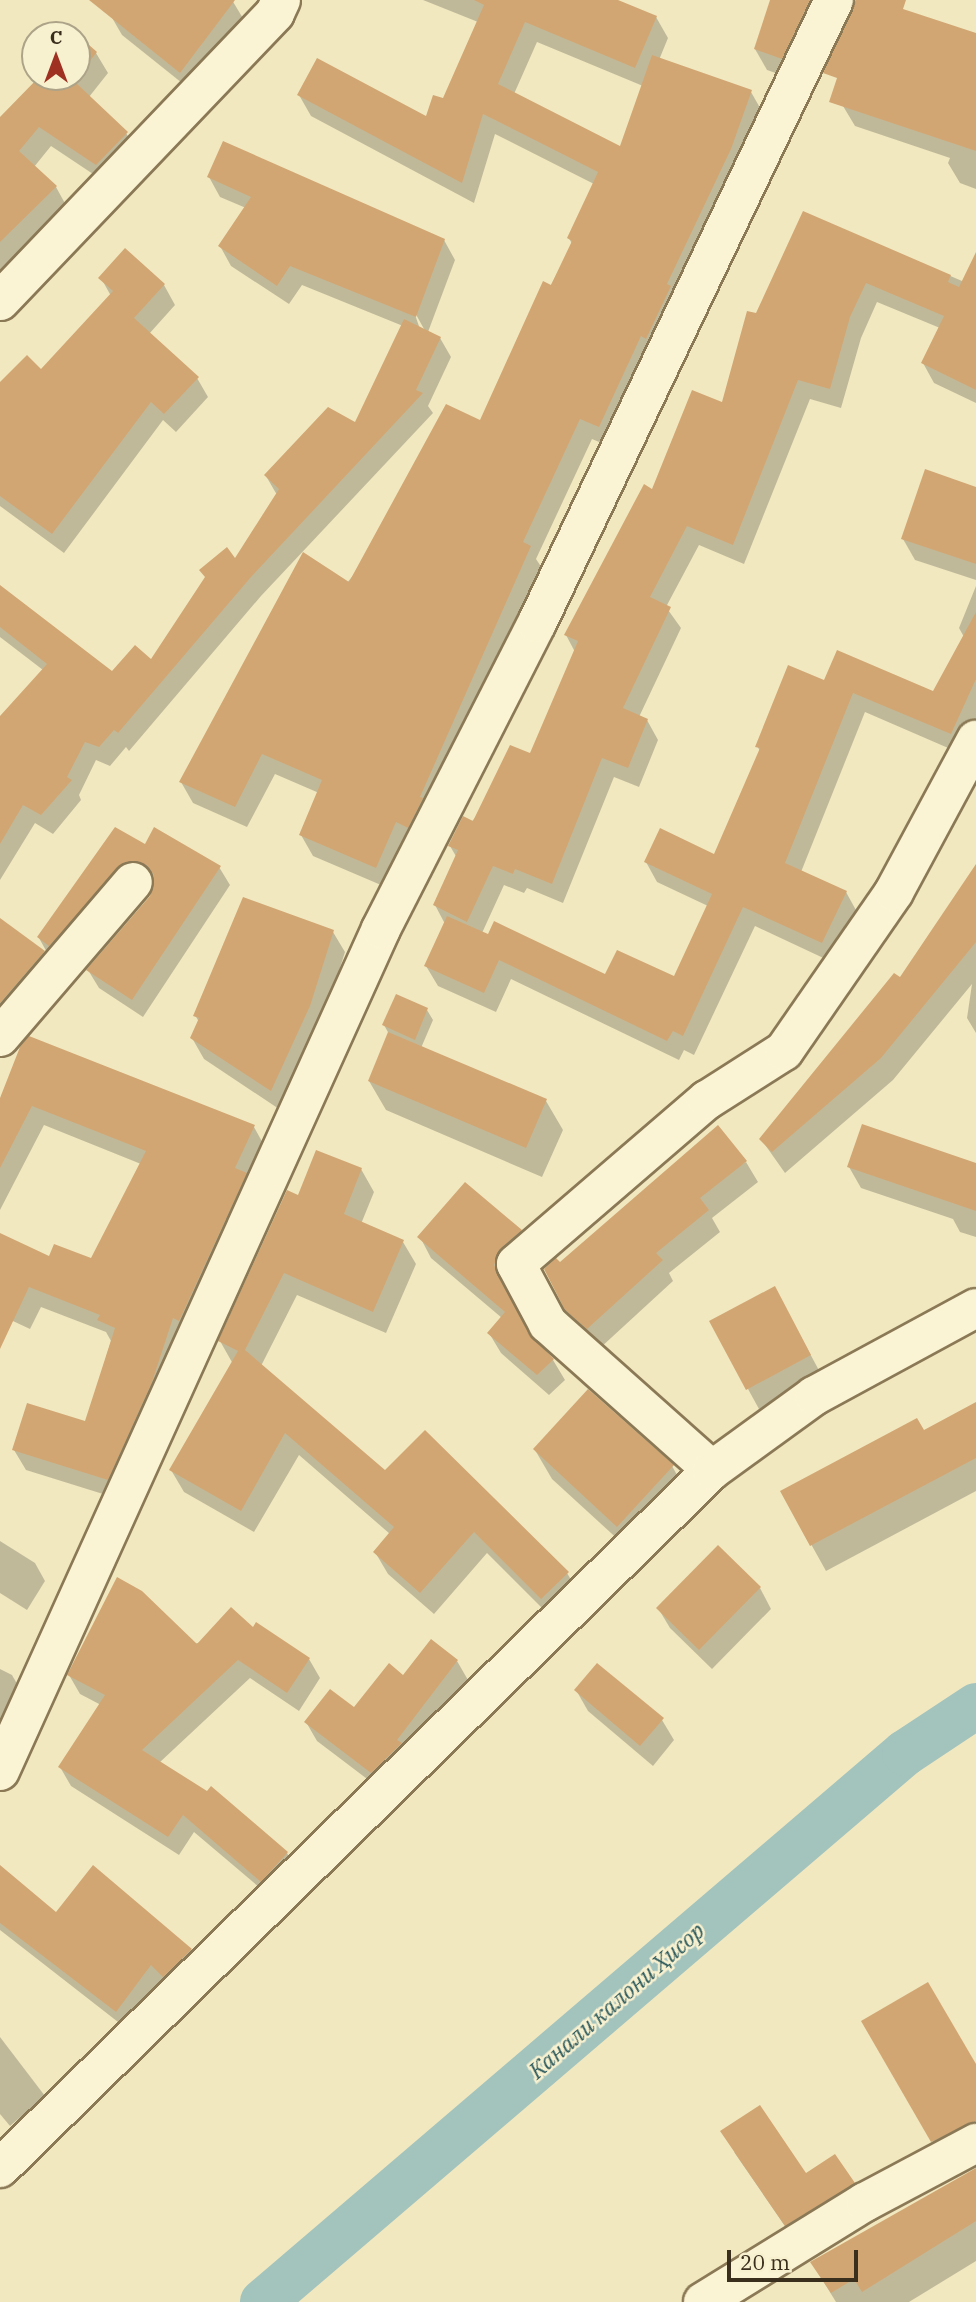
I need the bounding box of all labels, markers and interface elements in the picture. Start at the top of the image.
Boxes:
north arrow [21,21,91,91]
text: С [50,25,62,49]
water label: Канали калони Ҳисор [523,1916,709,2084]
scale bar [731,2236,862,2280]
text: 20 m [740,2248,790,2276]

